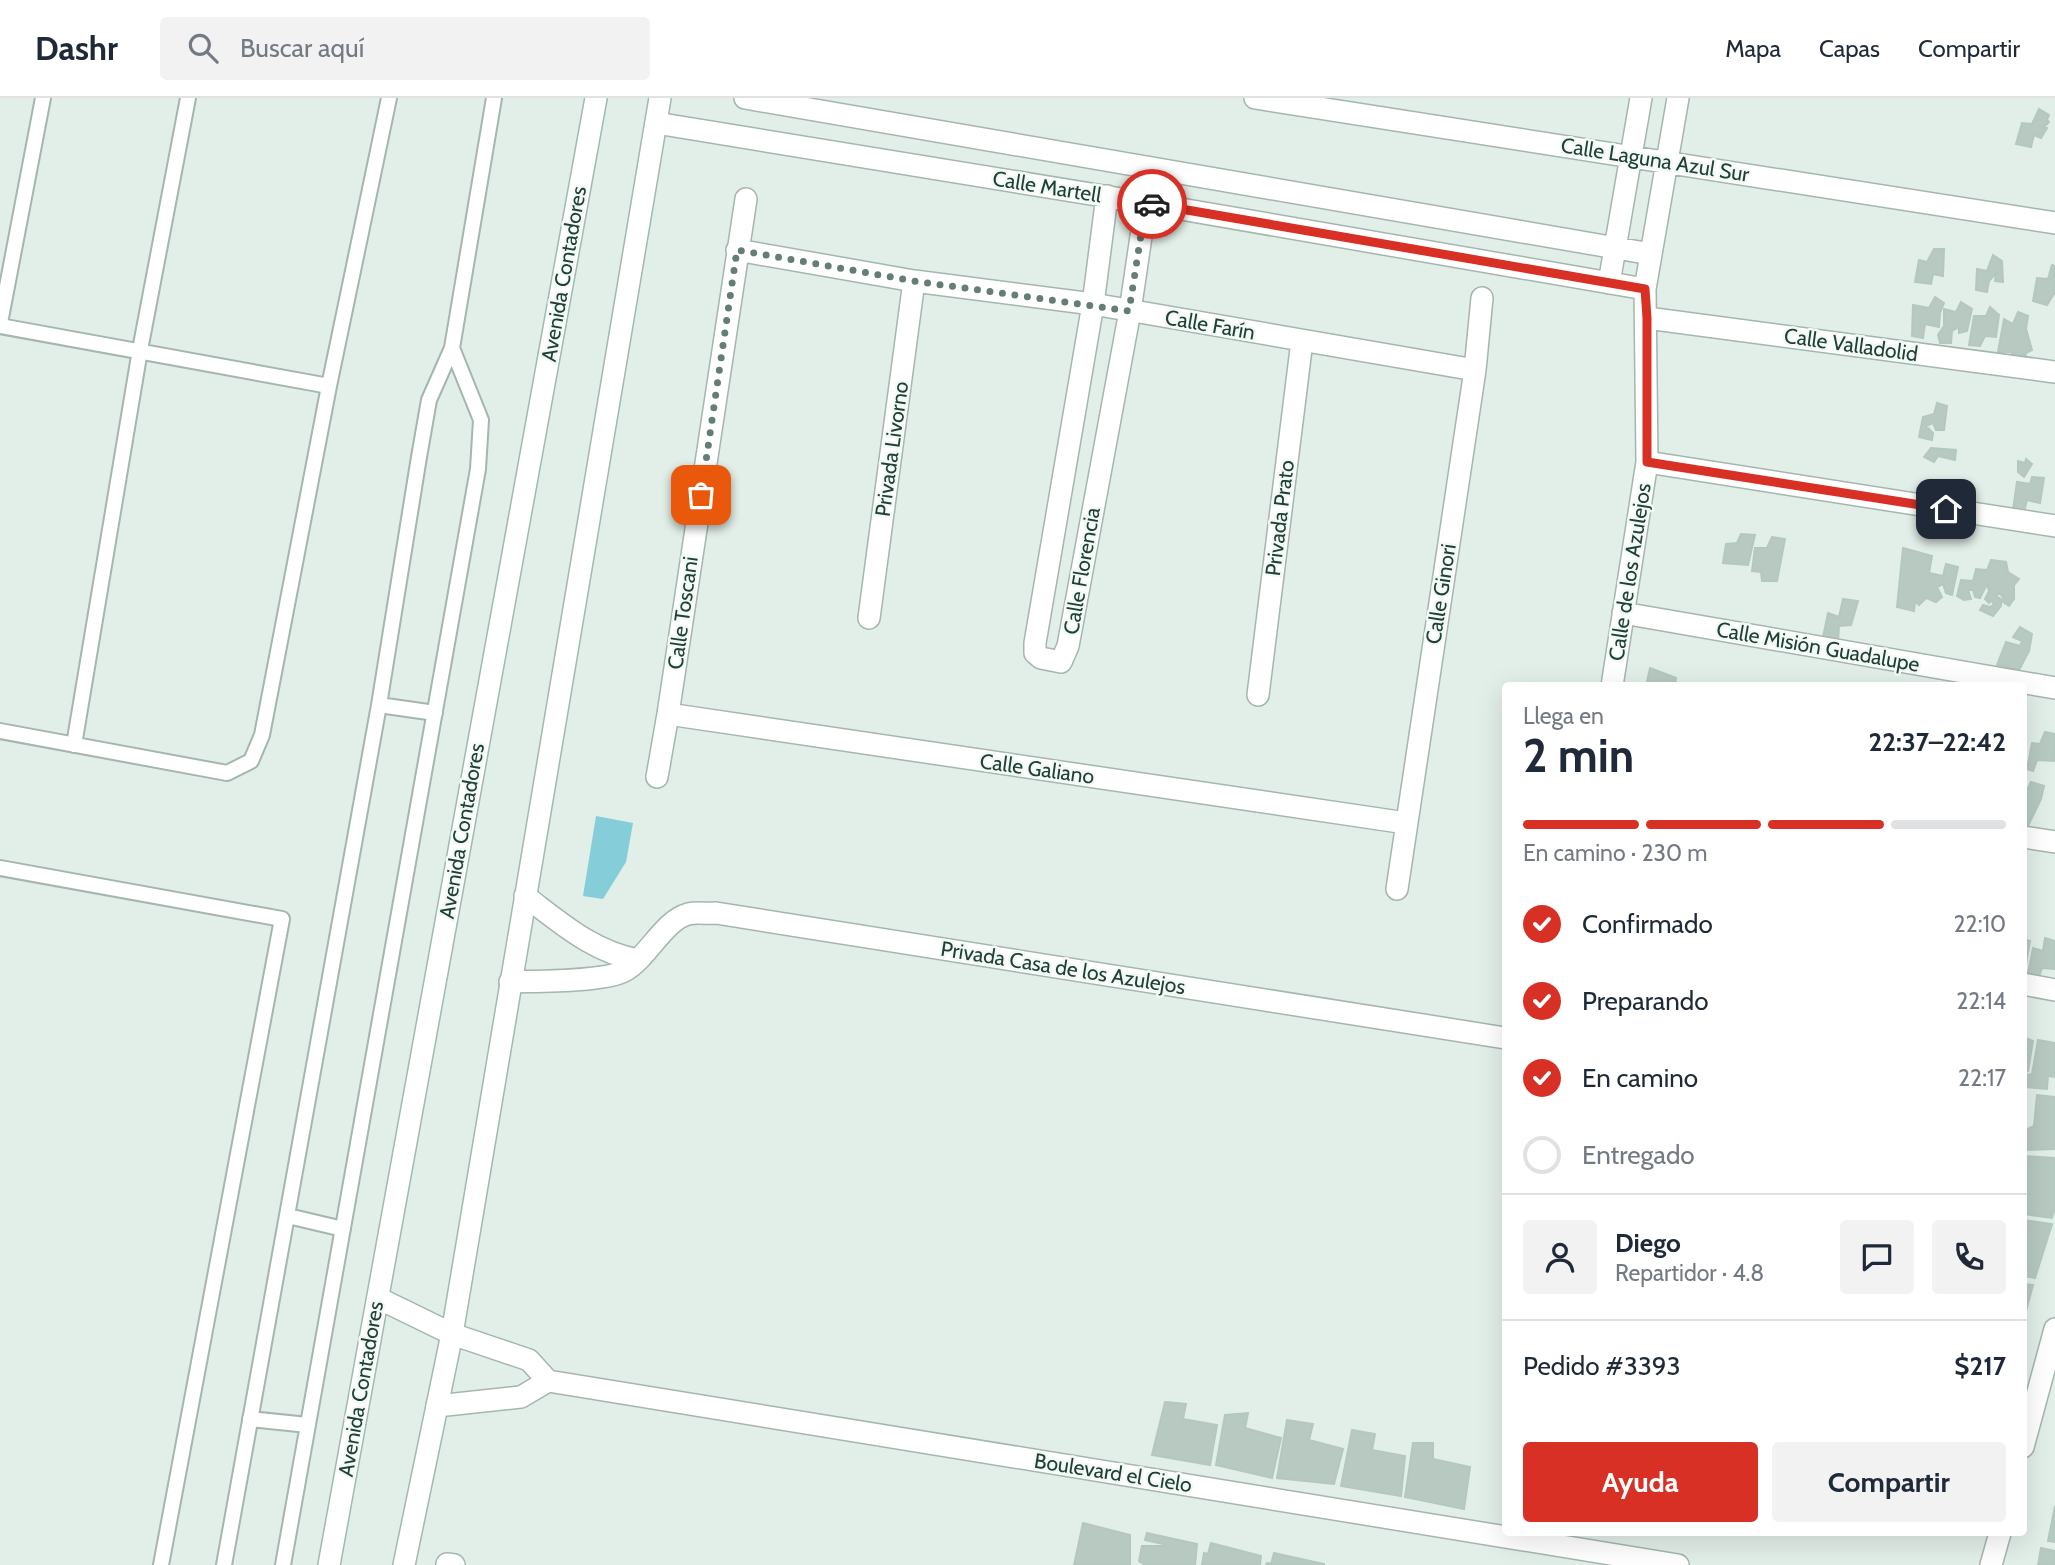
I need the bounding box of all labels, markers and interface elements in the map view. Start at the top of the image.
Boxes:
search box [160,17,650,80]
text: Dashr [35,28,118,68]
icon: search [184,29,222,67]
text: Buscar aquí [240,32,364,64]
text: Mapa [1725,34,1781,63]
text: Capas [1819,34,1880,63]
text: Compartir [1918,34,2020,63]
street label: Calle Laguna Azul Sur [1559,132,1751,187]
street label: Calle Martell [991,166,1103,207]
courier [1117,169,1187,239]
street label: Avenida Contadores [536,184,591,364]
icon: car [1133,185,1171,223]
street label: Calle Farín [1163,304,1257,345]
street label: Calle Valladolid [1783,323,1919,366]
street label: Privada Livorno [870,380,913,518]
street label: Privada Prato [1260,459,1299,577]
pin [671,465,731,525]
icon: bag [682,476,720,514]
pin [1916,479,1976,539]
street label: Calle de los Azulejos [1603,481,1657,663]
icon: home [1927,490,1965,528]
street label: Calle Florencia [1058,505,1105,636]
street label: Calle Ginori [1420,542,1461,646]
street label: Calle Toscani [662,555,703,671]
street label: Calle Misión Guadalupe [1715,616,1922,677]
text: Llega en [1523,702,1604,730]
text: 22:37–22:42 [1869,726,2006,758]
text: 2 min [1523,728,1634,784]
street label: Avenida Contadores [434,741,489,921]
street label: Calle Galiano [978,748,1096,789]
text: En camino · 230 m [1523,839,1707,867]
icon: check [1523,905,1561,943]
text: Confirmado [1582,908,1713,940]
text: 22:10 [1954,910,2006,938]
street label: Privada Casa de los Azulejos [939,936,1187,1000]
icon: check [1523,982,1561,1020]
text: Preparando [1582,985,1709,1017]
text: 22:14 [1956,987,2006,1015]
icon: check [1523,1059,1561,1097]
text: En camino [1582,1062,1698,1094]
text: 22:17 [1958,1064,2006,1092]
text: Entregado [1582,1139,1695,1171]
button: person [1523,1220,1597,1294]
button: chat [1840,1220,1914,1294]
button: phone [1932,1220,2006,1294]
text: Diego [1615,1227,1681,1259]
text: Repartidor · 4.8 [1615,1259,1764,1287]
street label: Avenida Contadores [333,1299,388,1479]
text: Pedido #3393 [1523,1350,1681,1382]
text: $217 [1954,1350,2006,1382]
button: Ayuda [1523,1442,1758,1522]
button: Compartir [1772,1442,2006,1522]
street label: Boulevard el Cielo [1032,1448,1194,1497]

